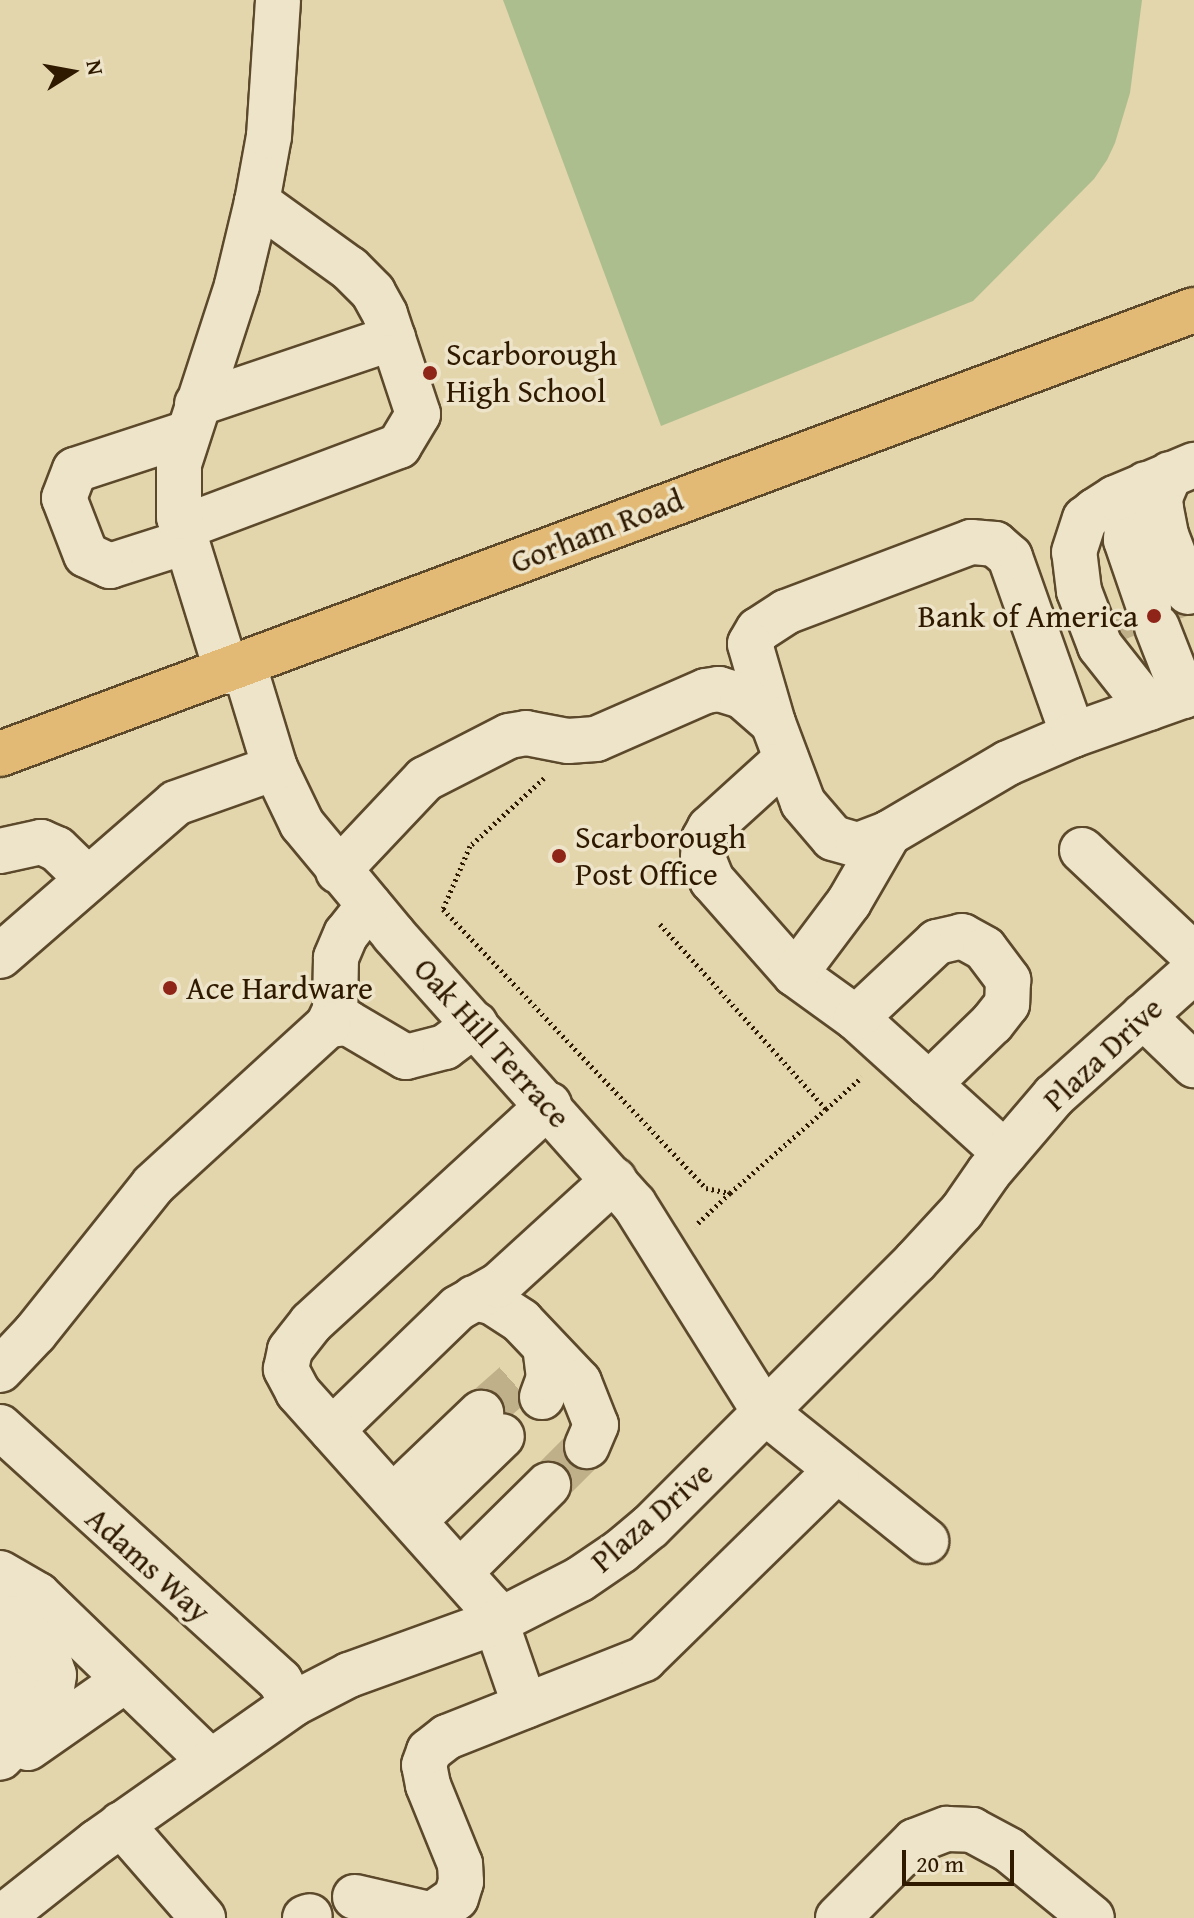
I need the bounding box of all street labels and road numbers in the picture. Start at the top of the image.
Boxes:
street label: Gorham Road [505,481,689,581]
street label: Oak Hill Terrace [406,950,578,1136]
street label: Plaza Drive [1035,989,1171,1119]
street label: Plaza Drive [583,1454,721,1580]
street label: Adams Way [78,1499,218,1631]

